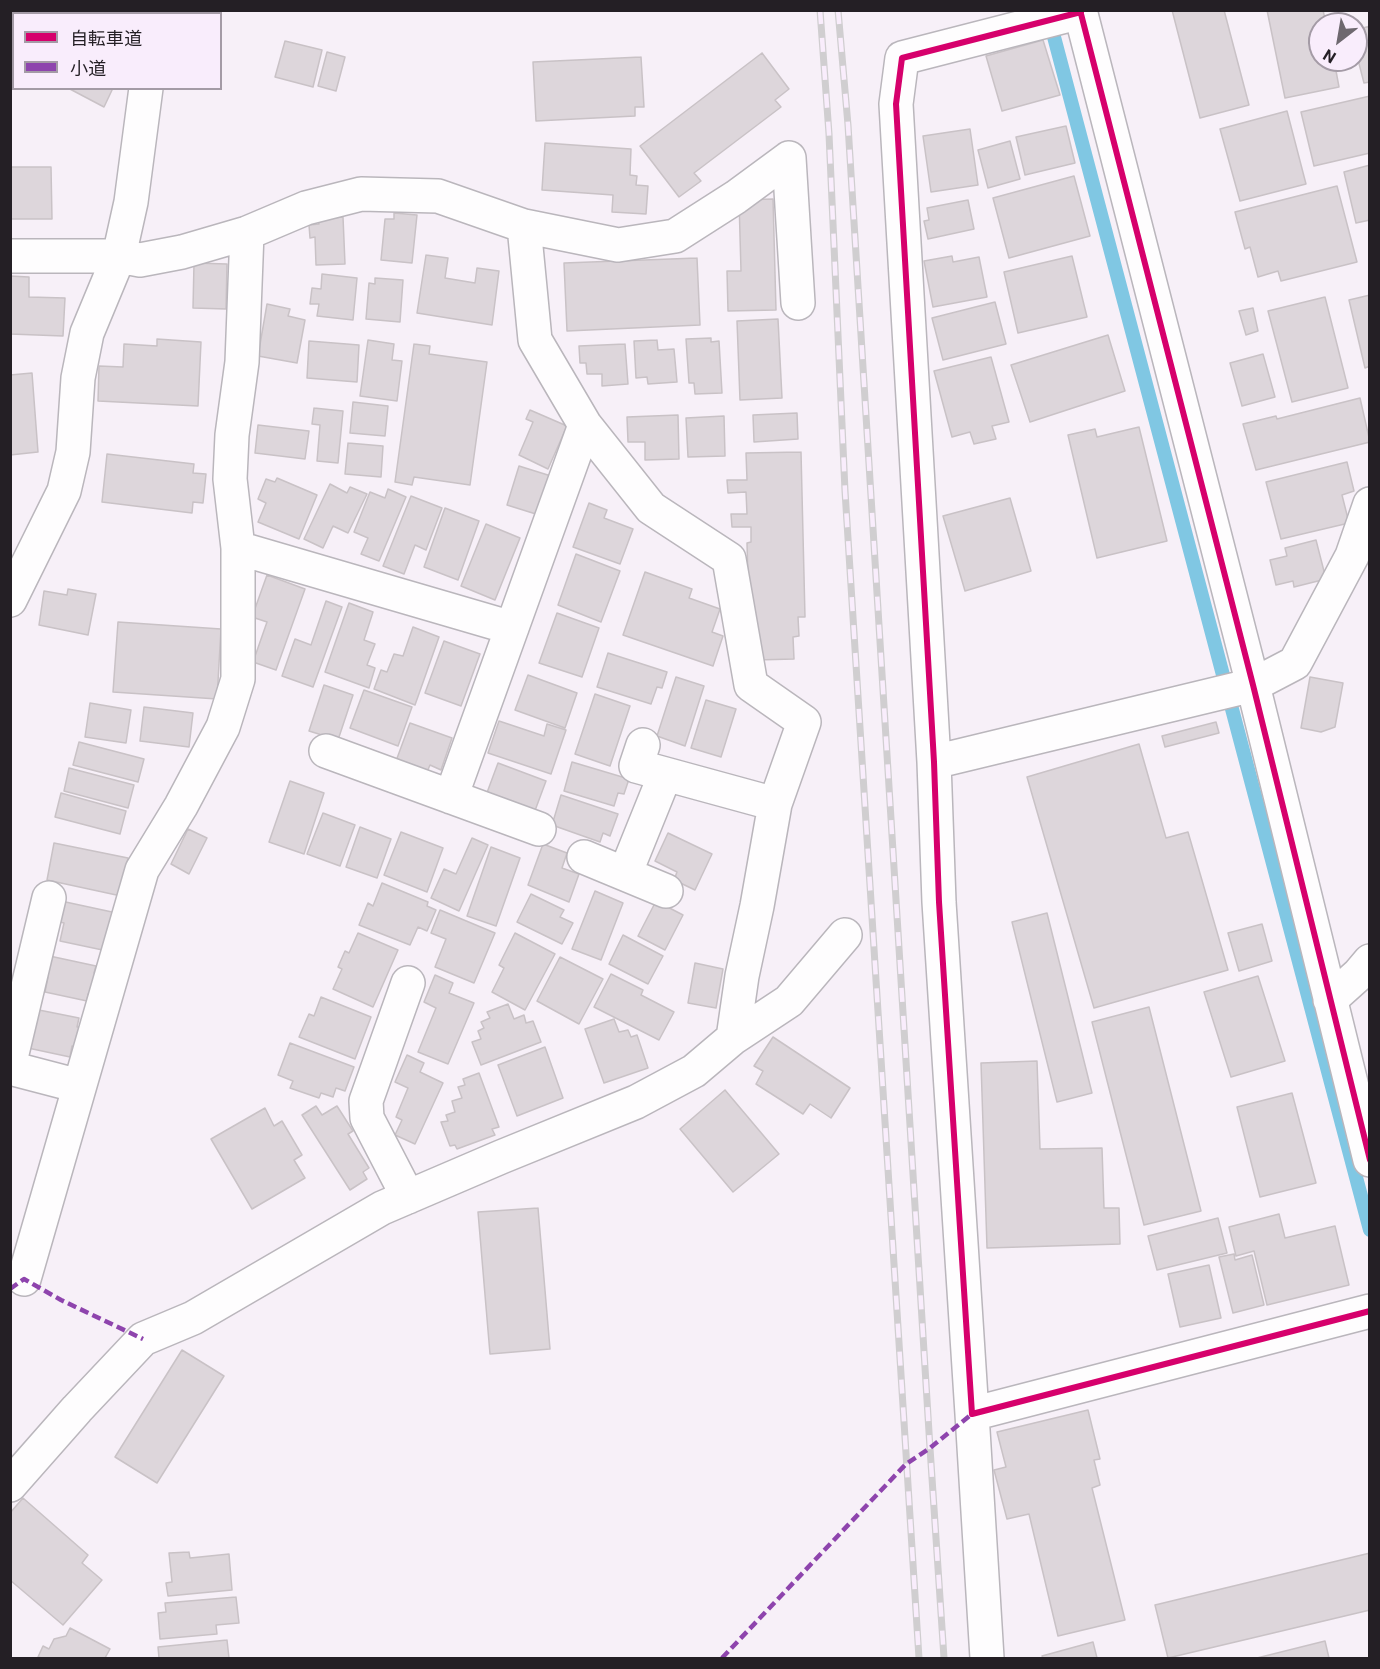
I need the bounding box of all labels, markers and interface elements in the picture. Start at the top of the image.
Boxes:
legend [12,12,222,90]
north arrow [1308,12,1368,72]
text: 自転車道 [70,28,142,49]
text: N [1320,45,1339,67]
text: 小道 [70,58,106,79]

